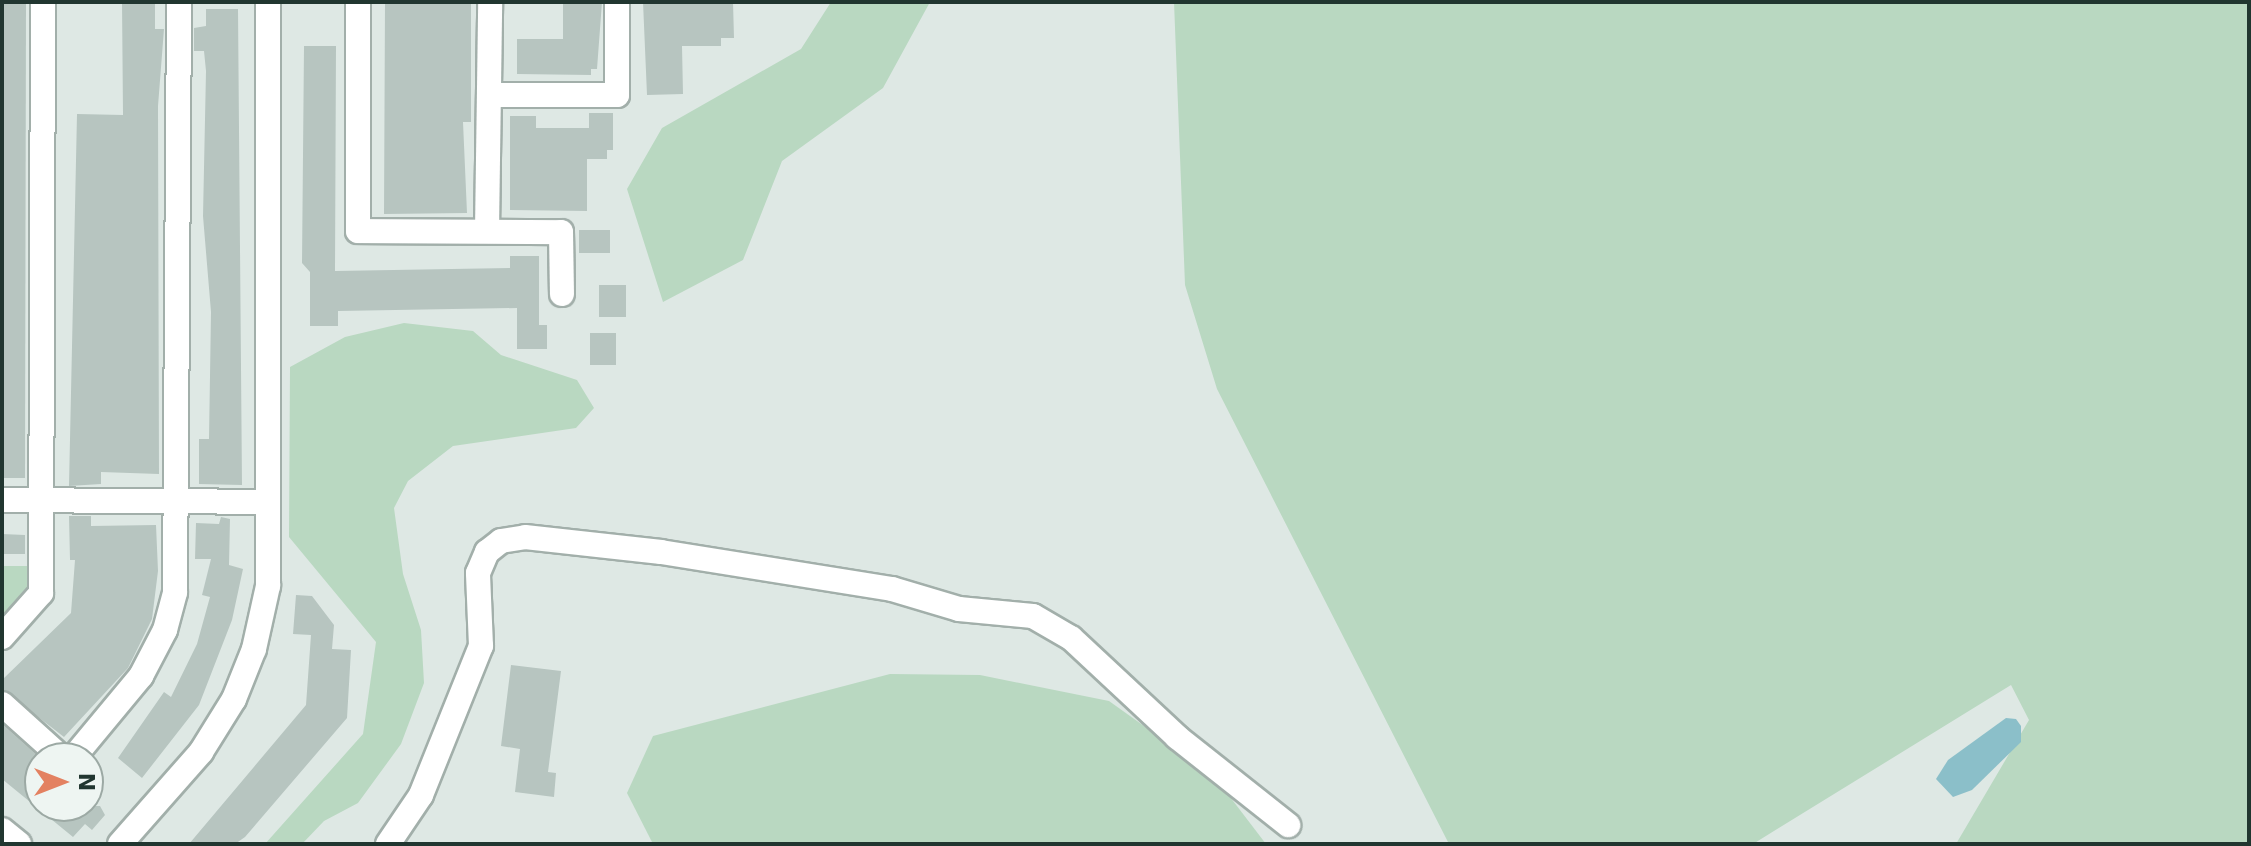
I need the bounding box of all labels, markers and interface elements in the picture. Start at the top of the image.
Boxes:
north arrow [24,742,104,822]
text: N [74,773,99,791]

